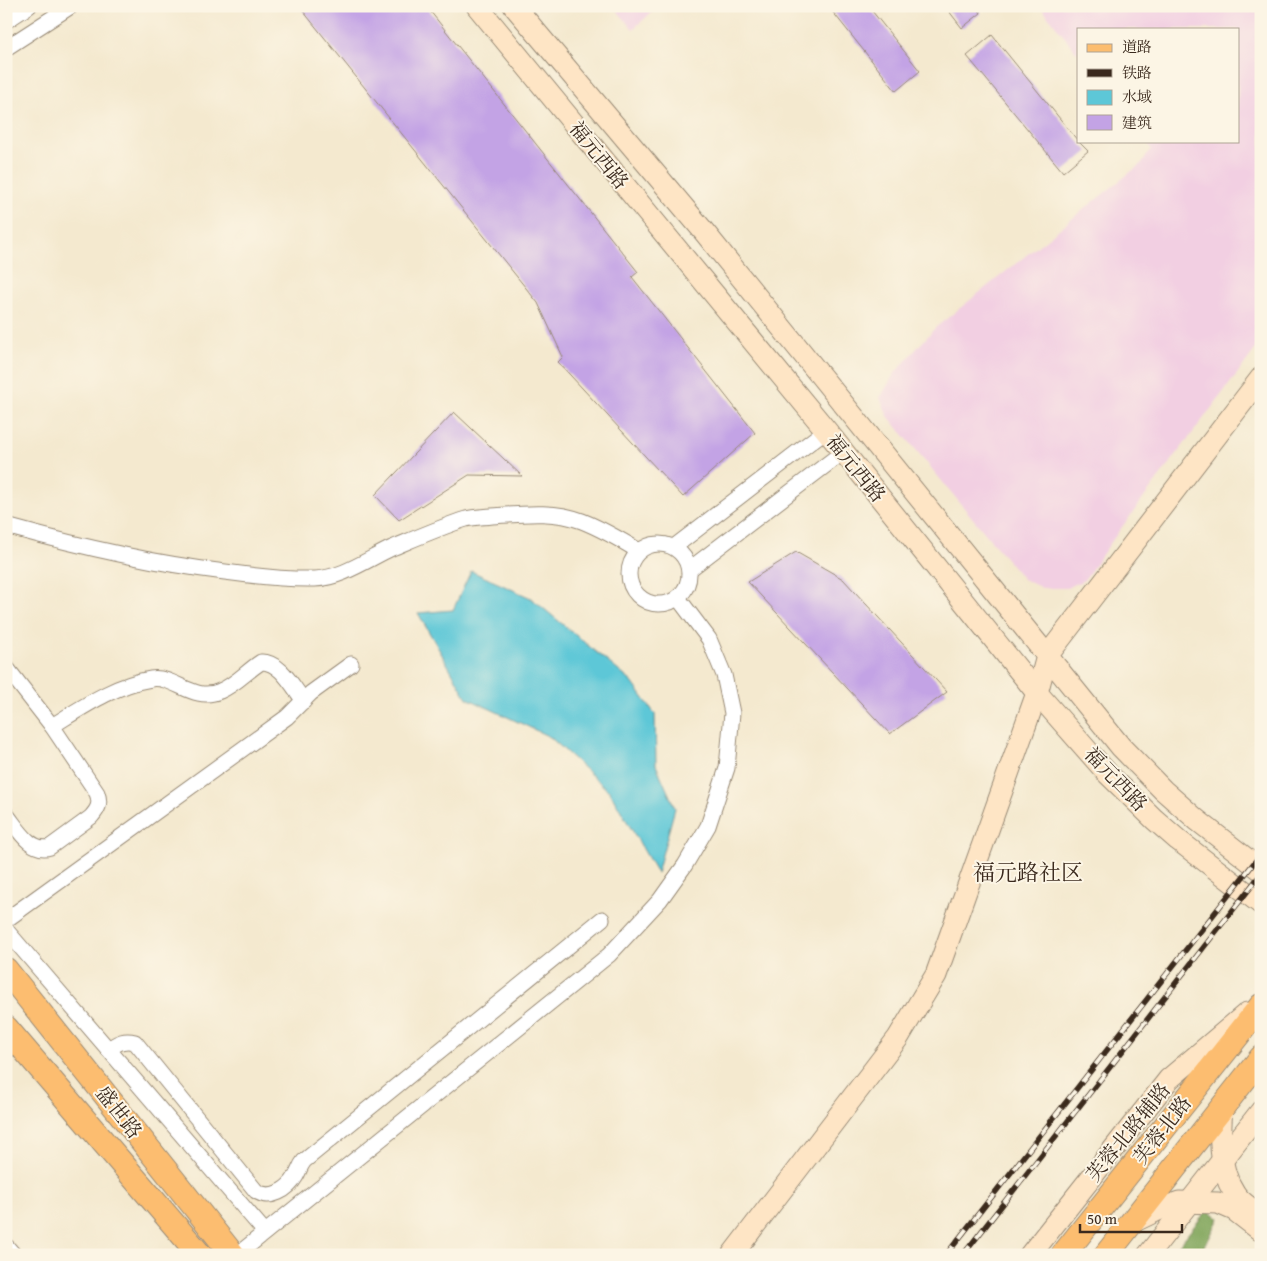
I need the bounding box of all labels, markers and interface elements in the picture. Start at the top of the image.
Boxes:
legend [1077,28,1240,142]
text: 道路 [1122,36,1152,57]
text: 铁路 [1122,62,1152,83]
text: 水域 [1122,86,1152,107]
text: 建筑 [1122,112,1152,133]
street label: 福元西路 [563,114,636,195]
street label: 福元西路 [820,427,893,508]
street label: 福元西路 [1078,740,1155,817]
district label: 福元路社区 [973,856,1083,888]
street label: 芙蓉北路辅路 [1079,1076,1177,1187]
street label: 盛世路 [89,1079,149,1144]
street label: 芙蓉北路 [1126,1089,1198,1170]
scale bar [1080,1201,1182,1233]
text: 50 m [1087,1208,1118,1229]

